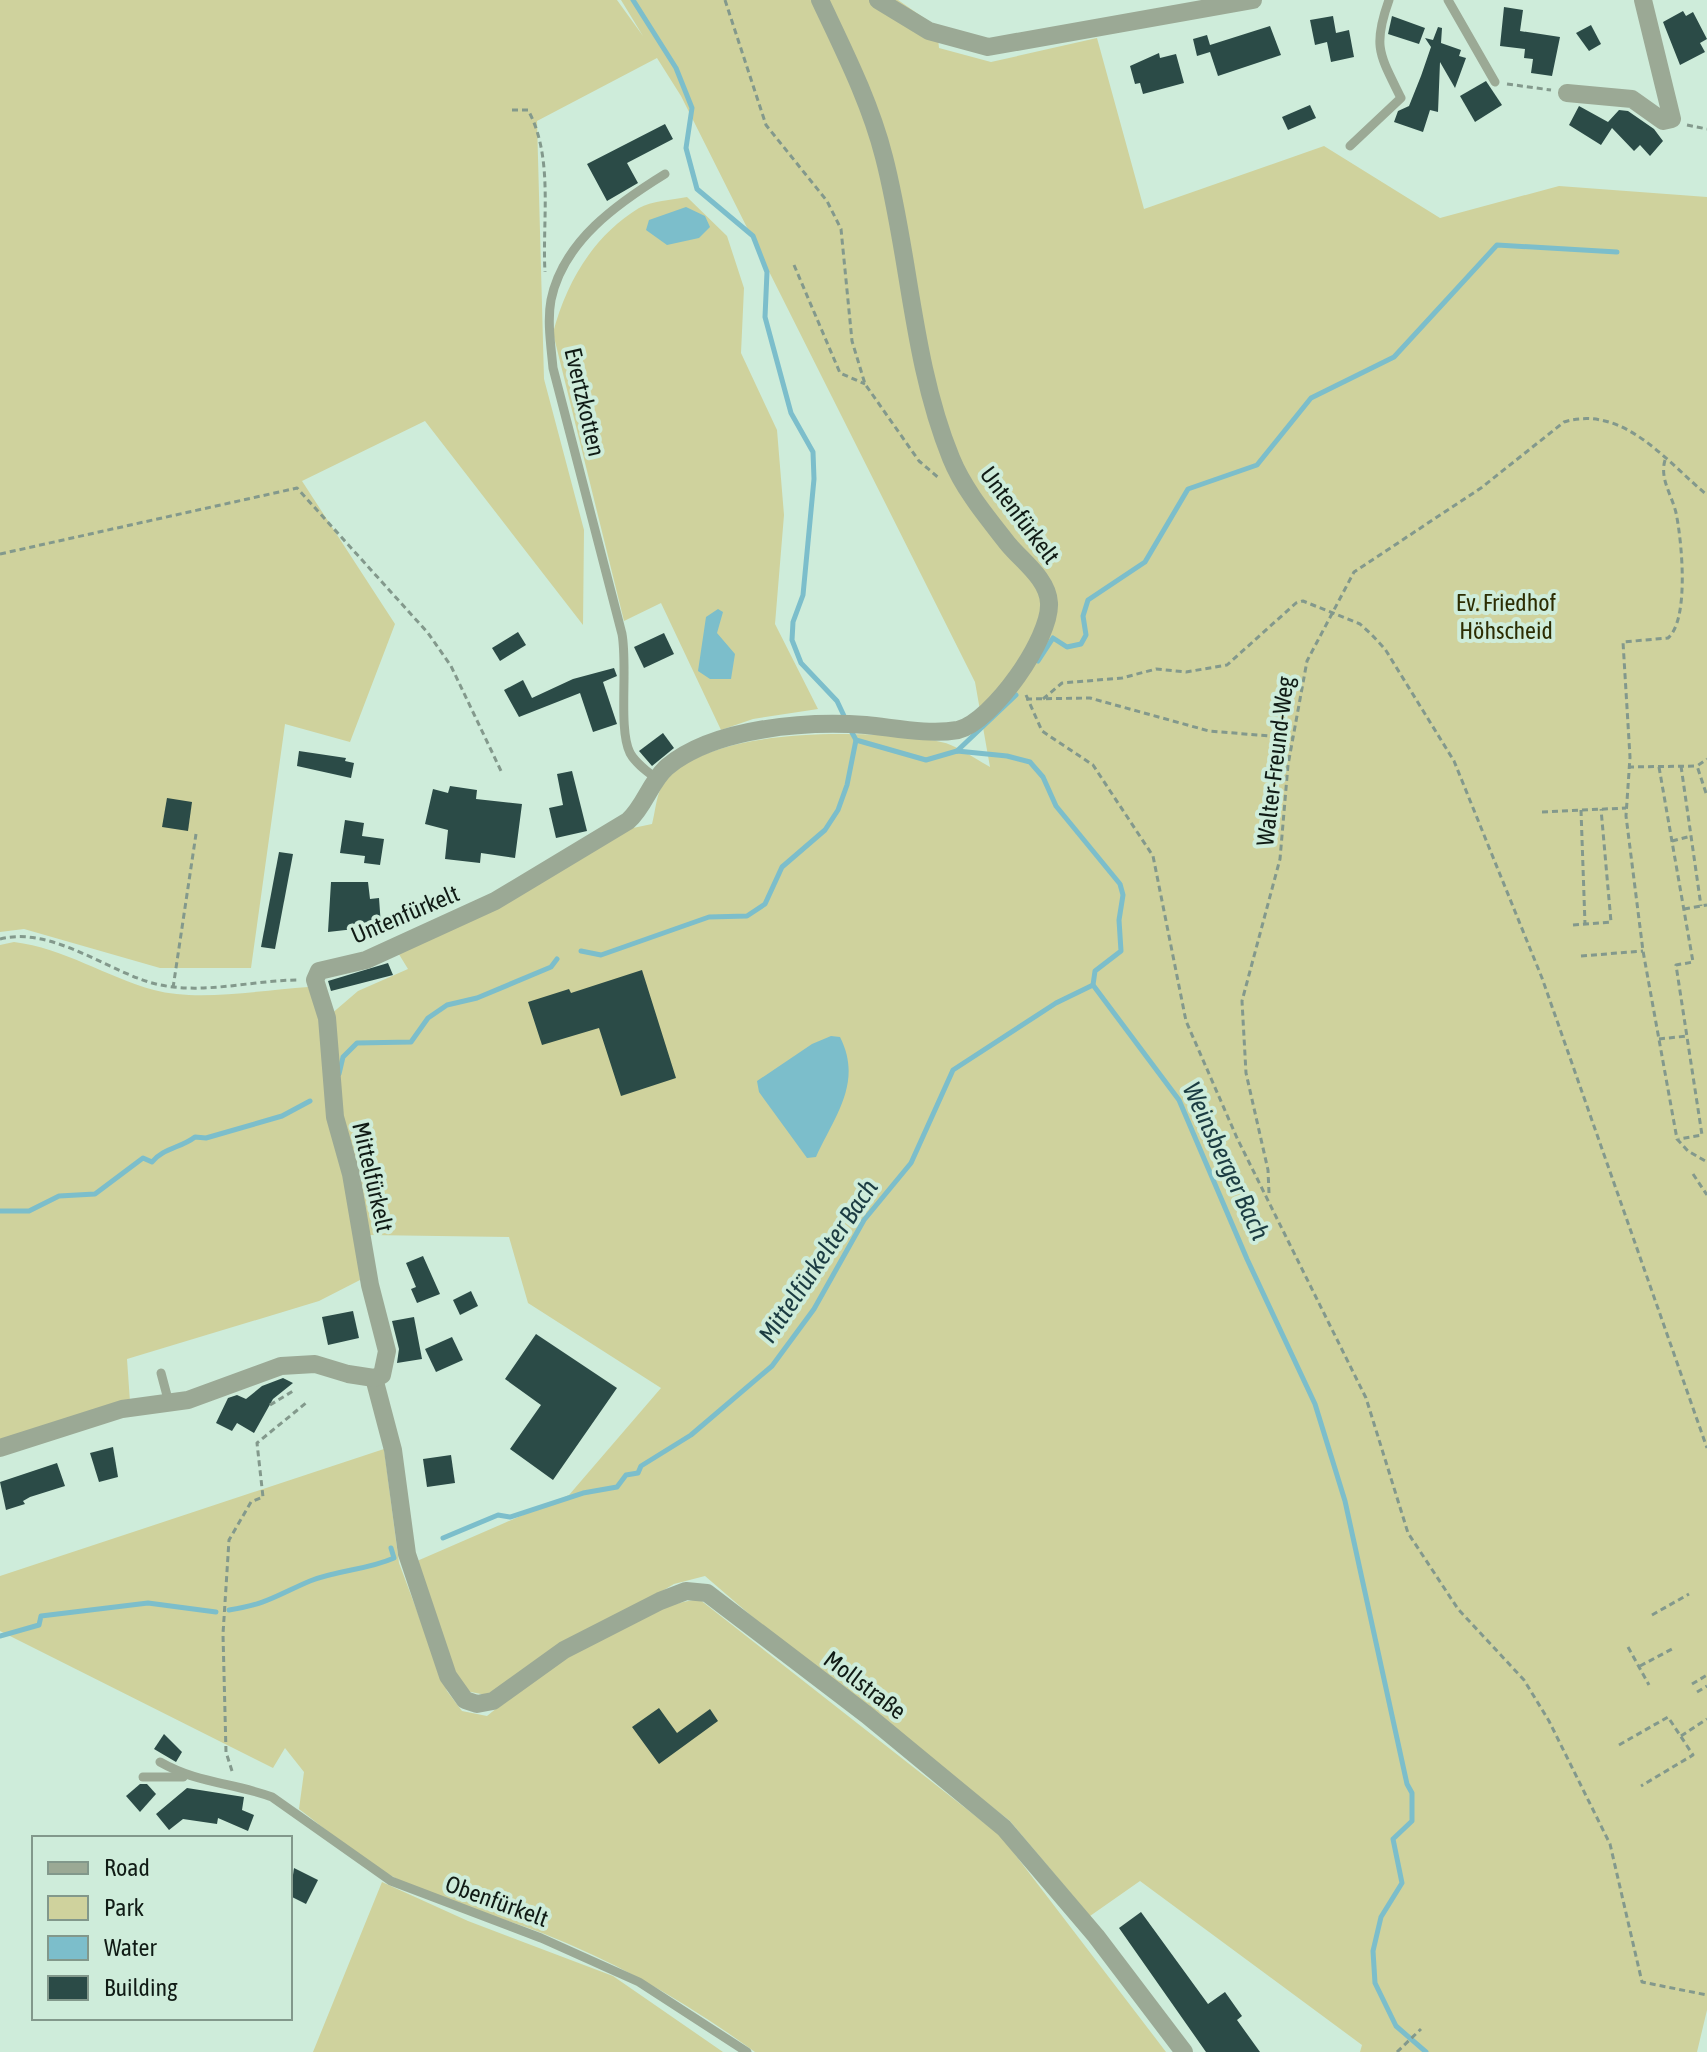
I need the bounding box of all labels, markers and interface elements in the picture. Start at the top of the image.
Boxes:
street label: Evertzkotten [559,345,611,459]
street label: Untenfürkelt [975,461,1065,569]
park label: Ev. Friedhof Höhscheid [1456,589,1557,644]
street label: Walter-Freund-Weg [1251,674,1299,847]
street label: Untenfürkelt [347,879,463,949]
water label: Weinsberger Bach [1176,1078,1276,1245]
street label: Mittelfürkelt [347,1119,399,1235]
water label: Mittelfürkelter Bach [752,1173,884,1348]
street label: Mollstraße [819,1646,911,1724]
legend [32,1836,292,2020]
text: Road [104,1854,150,1881]
street label: Obenfürkelt [442,1870,552,1932]
text: Park [104,1894,145,1921]
text: Water [104,1934,157,1961]
text: Building [104,1974,178,2001]

